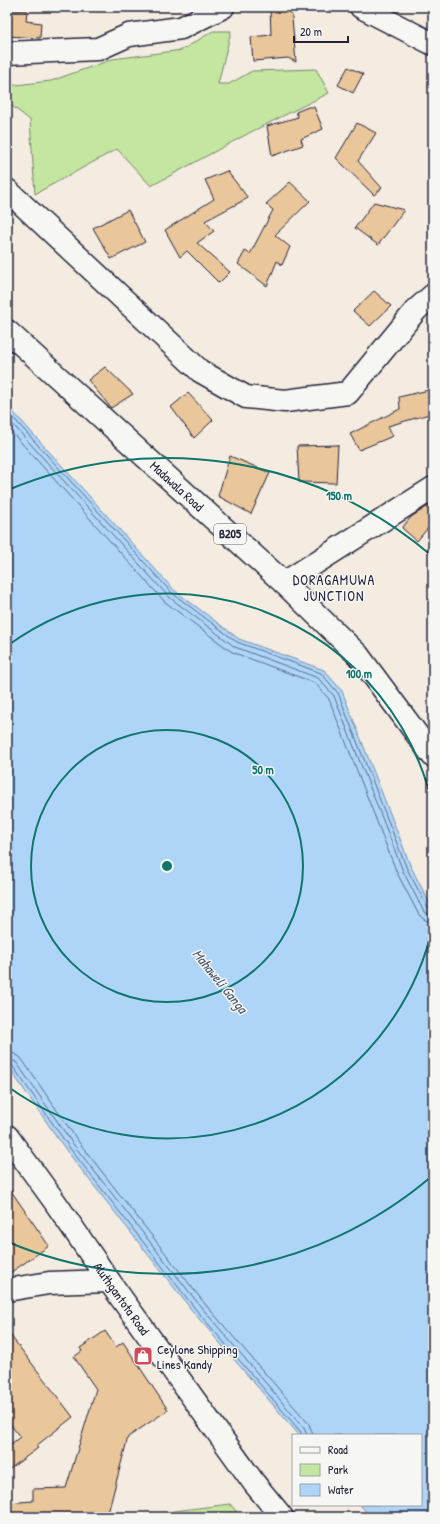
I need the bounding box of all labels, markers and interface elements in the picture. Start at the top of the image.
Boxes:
scale bar [294,18,348,44]
text: 20 m [300,23,322,40]
street label: Madawala Road [146,457,208,515]
text: 150 m [326,487,352,504]
road number: B205 [214,524,246,544]
district label: DORAGAMUWA JUNCTION [293,570,375,605]
text: 100 m [346,665,372,682]
text: 50 m [252,761,274,778]
centre of rings [160,859,174,873]
water label: Mahaweli Ganga [188,945,253,1019]
street label: Aluthgantota Road [90,1259,154,1339]
place label: Ceylone Shipping Lines Kandy [157,1340,238,1373]
shop icon: Ceylone Shipping Lines Kandy [132,1345,154,1367]
legend [292,1434,422,1506]
text: Road [328,1441,348,1458]
text: Park [328,1461,348,1478]
text: Water [328,1481,354,1498]

